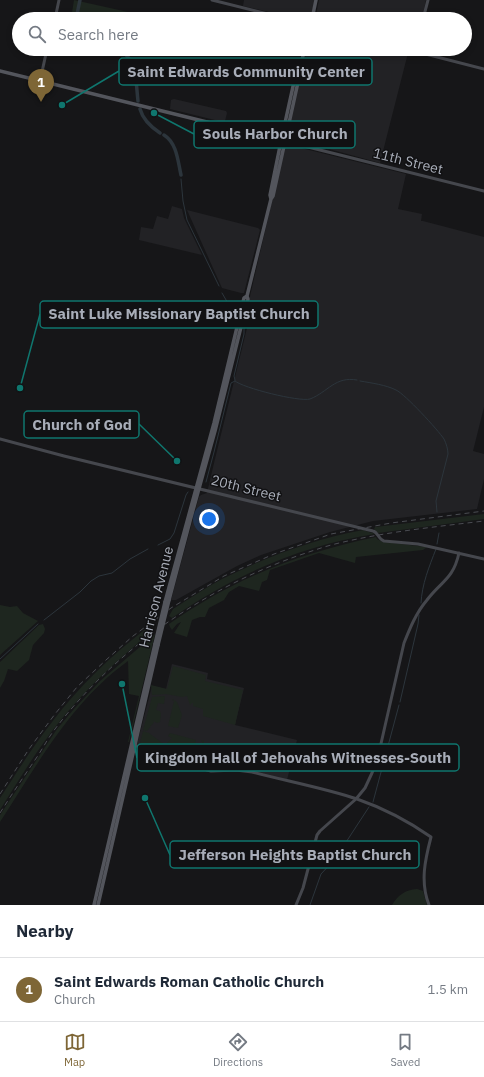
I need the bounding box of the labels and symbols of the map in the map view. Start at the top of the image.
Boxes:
callout: Saint Edwards Community Center [119,58,372,85]
text: Saint Edwards Community Center [127,62,365,81]
pin: 1 [28,69,54,102]
callout: Souls Harbor Church [194,121,355,148]
text: Souls Harbor Church [202,124,348,143]
street label: 11th Street [371,144,445,178]
callout: Saint Luke Missionary Baptist Church [40,301,318,328]
text: Saint Luke Missionary Baptist Church [48,304,310,323]
callout: Church of God [24,411,139,438]
text: Church of God [32,415,132,434]
street label: 20th Street [209,471,283,505]
your location [199,509,219,529]
street label: Harrison Avenue [135,544,177,650]
callout: Kingdom Hall of Jehovahs Witnesses-South [137,744,459,771]
text: Kingdom Hall of Jehovahs Witnesses-South [145,748,451,767]
callout: Jefferson Heights Baptist Church [170,841,419,868]
text: Jefferson Heights Baptist Church [179,845,411,864]

